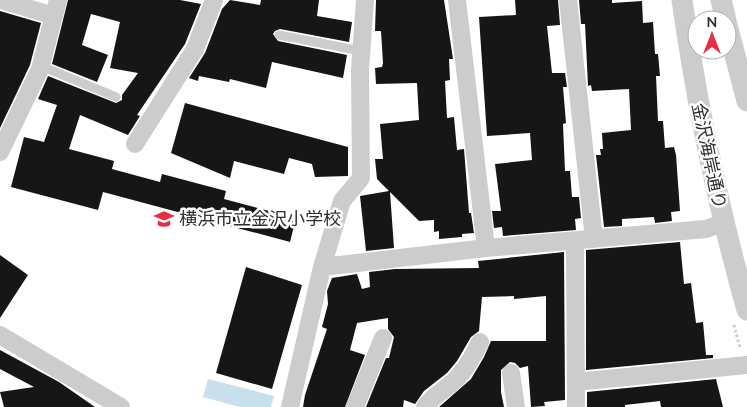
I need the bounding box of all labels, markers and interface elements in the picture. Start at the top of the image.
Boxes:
north arrow [687,10,737,60]
text: N [707,13,717,30]
street label: 金沢海岸通り [688,101,732,211]
place label: 横浜市立金沢小学校 [179,207,341,229]
school or university icon: 横浜市立金沢小学校 [153,208,175,230]

